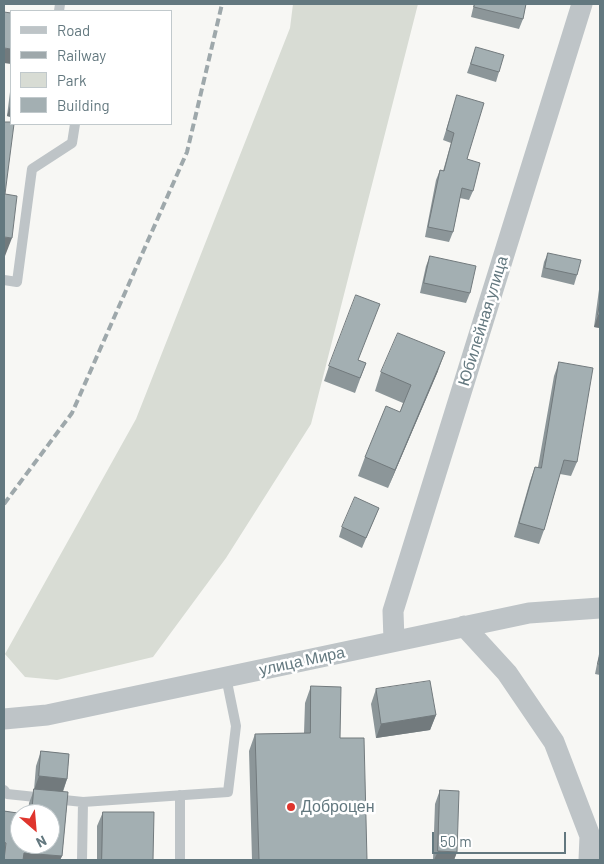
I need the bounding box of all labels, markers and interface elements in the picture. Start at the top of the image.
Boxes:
legend [10,10,172,125]
text: Road [57,21,90,39]
text: Railway [57,46,106,64]
text: Park [57,71,86,89]
text: Building [57,96,110,114]
street label: Юбилейная улица [454,254,512,388]
street label: улица Мира [257,643,347,679]
place label: Доброцен [301,797,375,817]
marker: Доброцен [285,801,297,813]
north arrow [10,804,60,854]
scale bar [434,822,568,854]
text: N [34,832,50,852]
text: 50 m [440,832,472,850]

